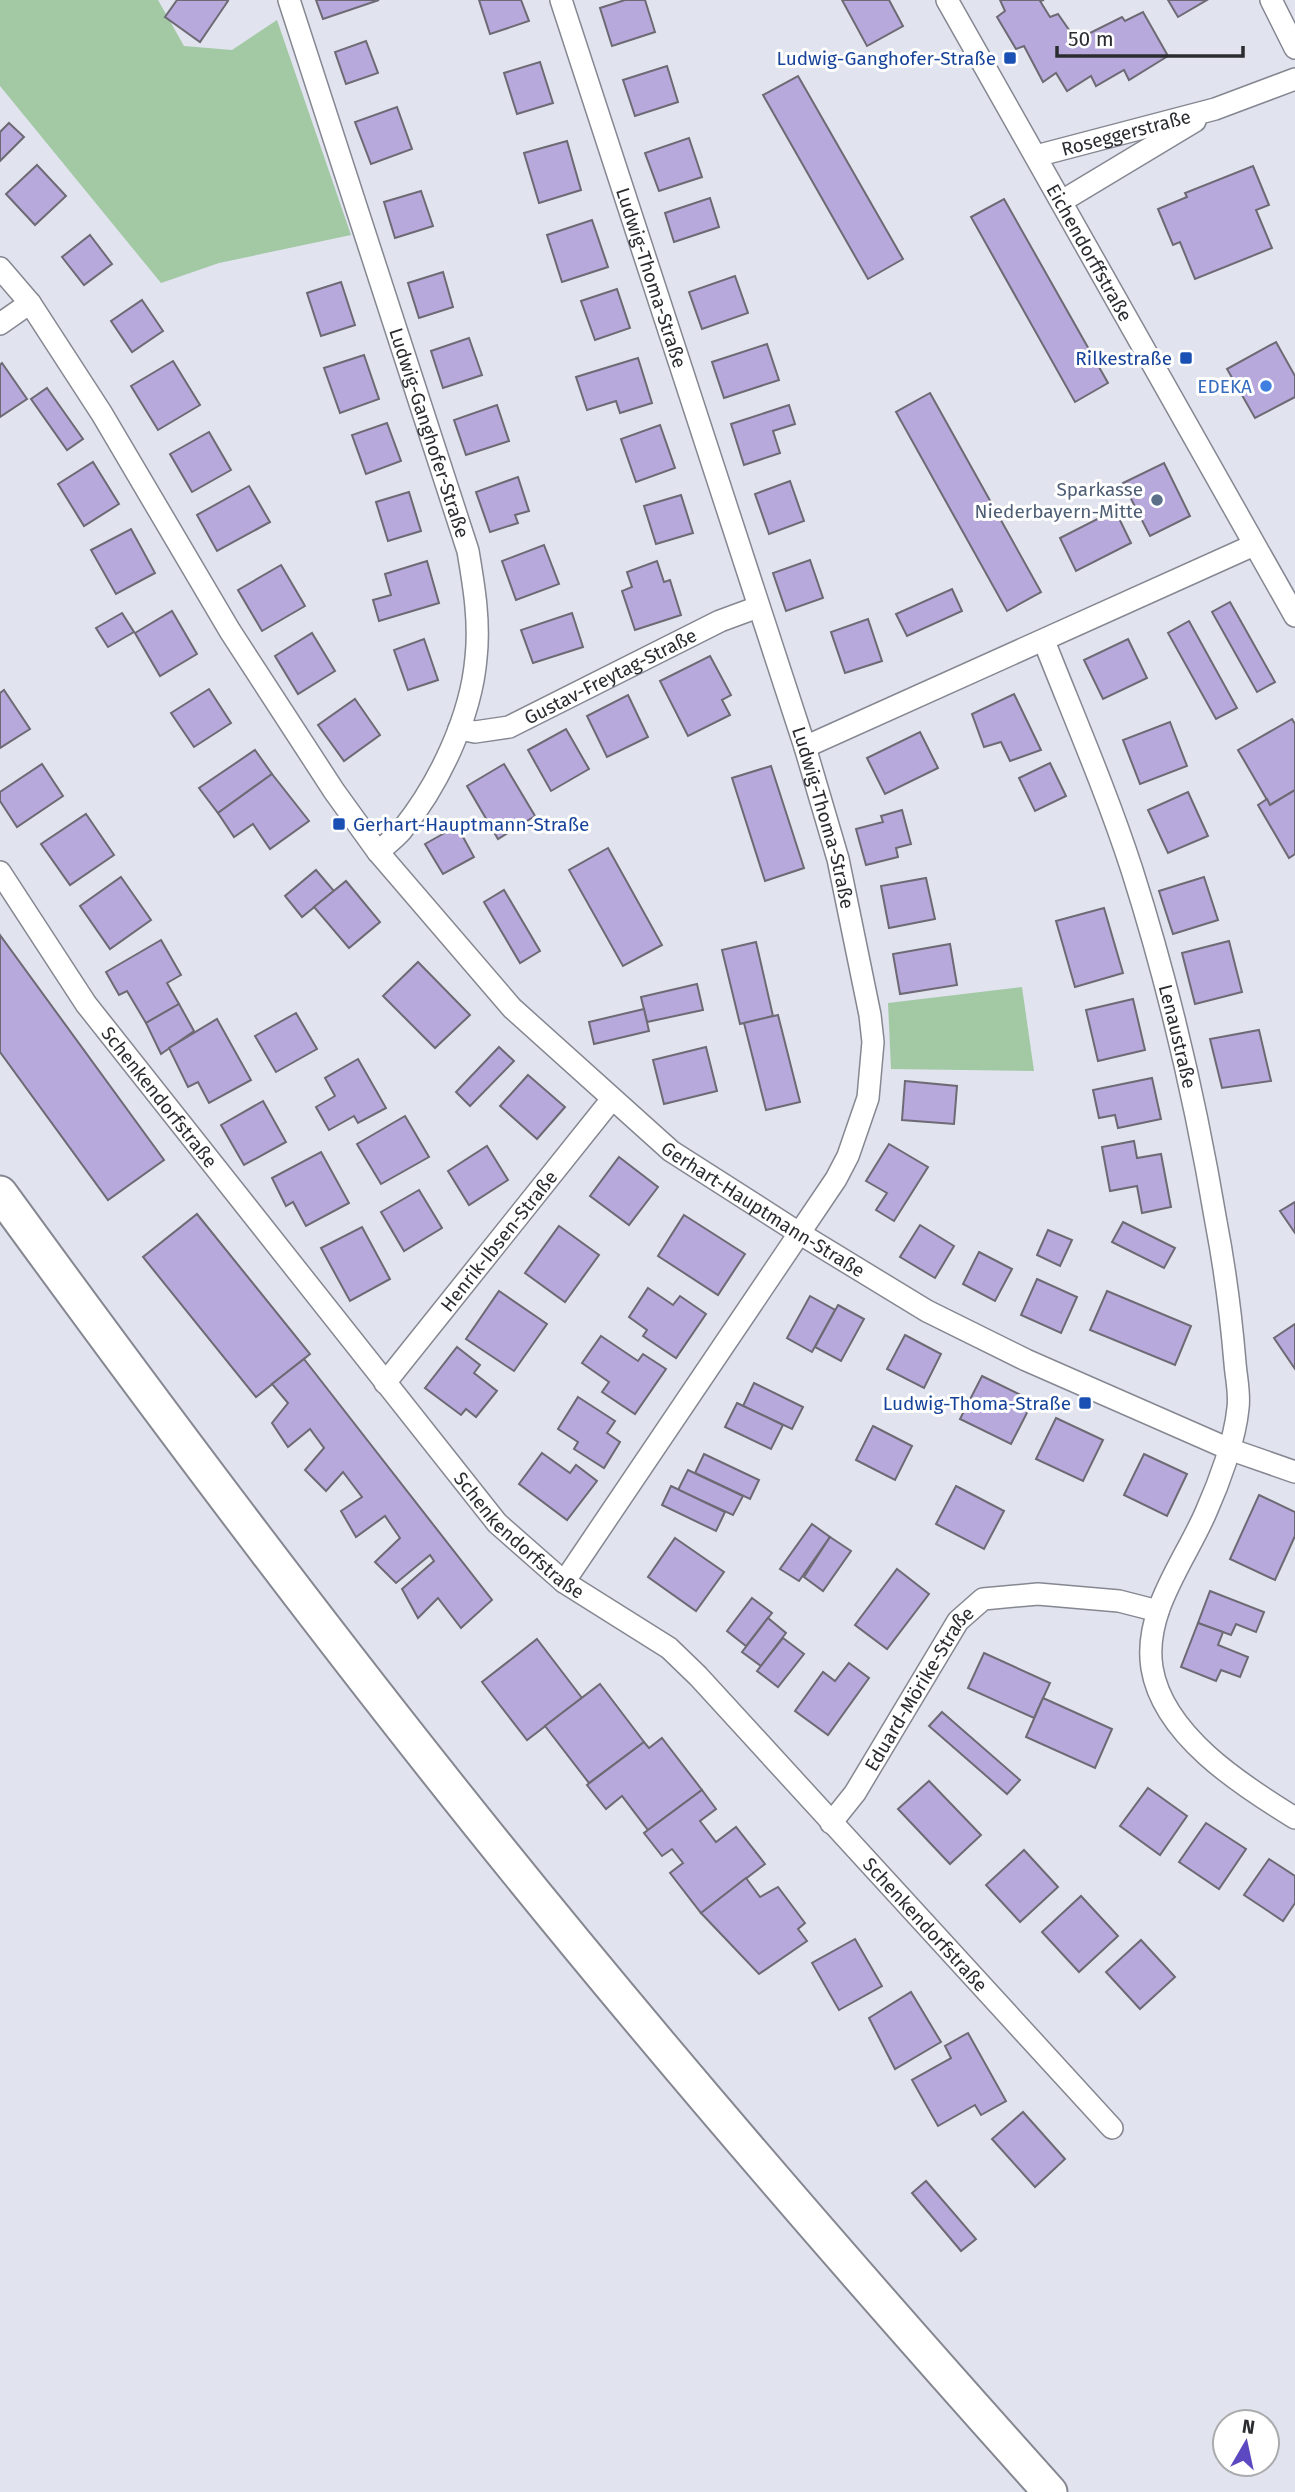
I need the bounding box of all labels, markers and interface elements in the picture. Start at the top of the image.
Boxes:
scale bar [1057,14,1242,58]
text: 50 m [1068,26,1114,52]
place label: Ludwig-Ganghofer-Straße [777,47,996,70]
marker: Ludwig-Ganghofer-Straße [1002,50,1018,66]
street label: Roseggerstraße [1059,104,1193,160]
street label: Eichendorffstraße [1042,180,1138,325]
street label: Ludwig-Thoma-Straße [611,184,692,371]
street label: Ludwig-Ganghofer-Straße [385,325,474,541]
place label: Rilkestraße [1075,347,1172,370]
marker: Rilkestraße [1178,350,1194,366]
place label: EDEKA [1197,375,1252,398]
marker: EDEKA [1258,378,1274,394]
place label: Sparkasse Niederbayern-Mitte [974,478,1143,523]
marker: Sparkasse Niederbayern-Mitte [1149,492,1165,508]
street label: Gustav-Freytag-Straße [520,623,700,729]
street label: Ludwig-Thoma-Straße [788,723,859,911]
place label: Gerhart-Hauptmann-Straße [353,813,589,836]
marker: Gerhart-Hauptmann-Straße [331,816,347,832]
street label: Lenaustraße [1154,982,1201,1091]
street label: Schenkendorfstraße [97,1022,222,1172]
street label: Gerhart-Hauptmann-Straße [657,1136,869,1282]
street label: Henrik-Ibsen-Straße [435,1166,562,1316]
place label: Ludwig-Thoma-Straße [883,1392,1071,1415]
marker: Ludwig-Thoma-Straße [1077,1395,1093,1411]
street label: Schenkendorfstraße [449,1467,589,1603]
street label: Eduard-Mörike-Straße [859,1601,978,1775]
street label: Schenkendorfstraße [858,1853,993,1996]
north arrow [1211,2408,1281,2478]
text: N [1241,2414,1257,2439]

